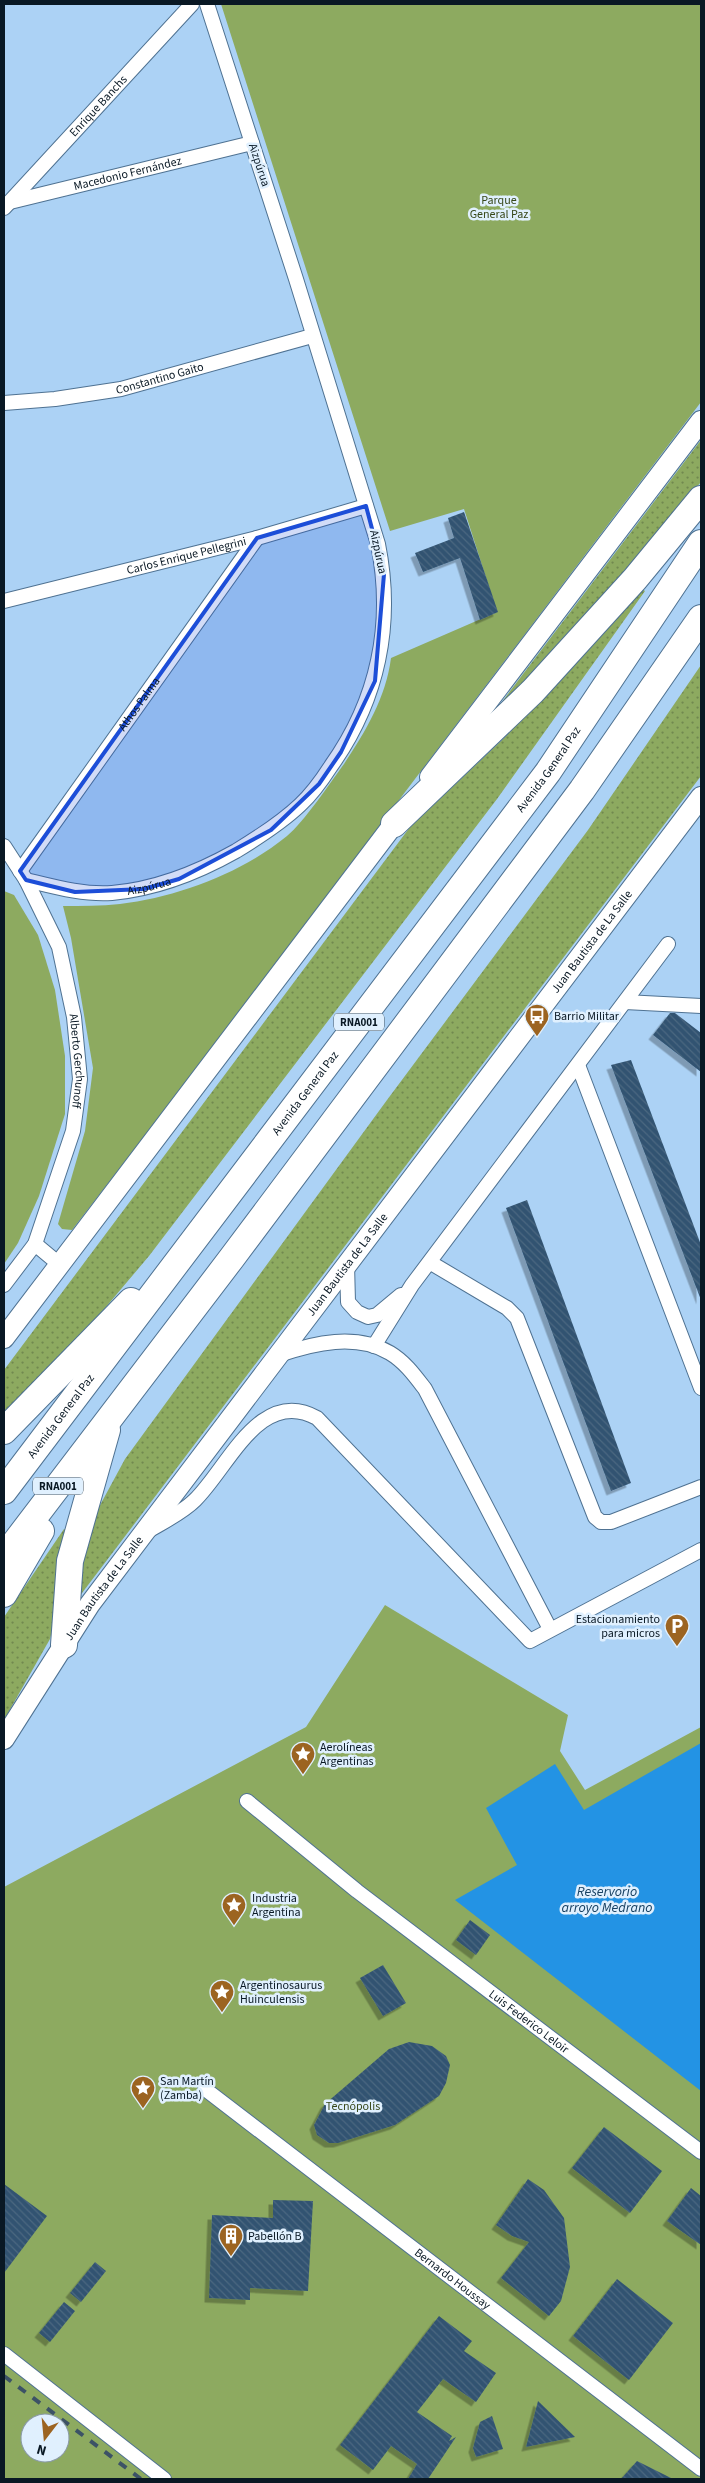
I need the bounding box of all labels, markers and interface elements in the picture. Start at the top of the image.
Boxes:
street label: Enrique Banchs [65,71,131,140]
street label: Aizpúrua [244,141,274,189]
street label: Macedonio Fernández [72,152,183,195]
park label: Parque General Paz [470,192,528,223]
street label: Constantino Gaito [115,358,206,398]
street label: Aizpúrua [365,528,391,576]
street label: Carlos Enrique Pellegrini [125,532,248,579]
street label: Athos Palma [114,674,164,734]
street label: Avenida General Paz [512,723,585,816]
street label: Aizpúrua [126,873,173,900]
street label: Juan Bautista de La Salle [547,887,636,996]
bus stop icon: Barrio Militar [524,1003,550,1037]
place label: Barrio Militar [554,1008,620,1025]
street label: Alberto Gerchunoff [65,1012,89,1110]
road number: RNA001 [334,1014,384,1030]
street label: Avenida General Paz [268,1048,342,1139]
street label: Juan Bautista de La Salle [303,1209,392,1319]
street label: Avenida General Paz [23,1370,98,1462]
road number: RNA001 [33,1478,83,1494]
street label: Juan Bautista de La Salle [61,1532,147,1644]
place label: Estacionamiento para micros [576,1611,660,1642]
parking icon: Estacionamiento para micros [664,1613,690,1647]
place label: Aerolíneas Argentinas [320,1739,374,1770]
place icon: Aerolíneas Argentinas [290,1741,316,1775]
water label: Reservorio arroyo Medrano [562,1882,652,1918]
place label: Industria Argentina [252,1890,301,1921]
place icon: Industria Argentina [221,1892,247,1926]
place label: Argentinosaurus Huinculensis [240,1977,322,2008]
place icon: Argentinosaurus Huinculensis [209,1979,235,2013]
street label: Luis Federico Leloir [485,1986,573,2058]
place label: San Martín (Zamba) [160,2073,214,2104]
place icon: San Martín (Zamba) [130,2075,156,2109]
park label: Tecnópolis [326,2098,380,2115]
building icon: Pabellón B [218,2223,244,2257]
place label: Pabellón B [248,2228,302,2245]
street label: Bernardo Houssay [411,2244,495,2314]
north arrow [20,2413,70,2463]
text: N [34,2439,49,2460]

